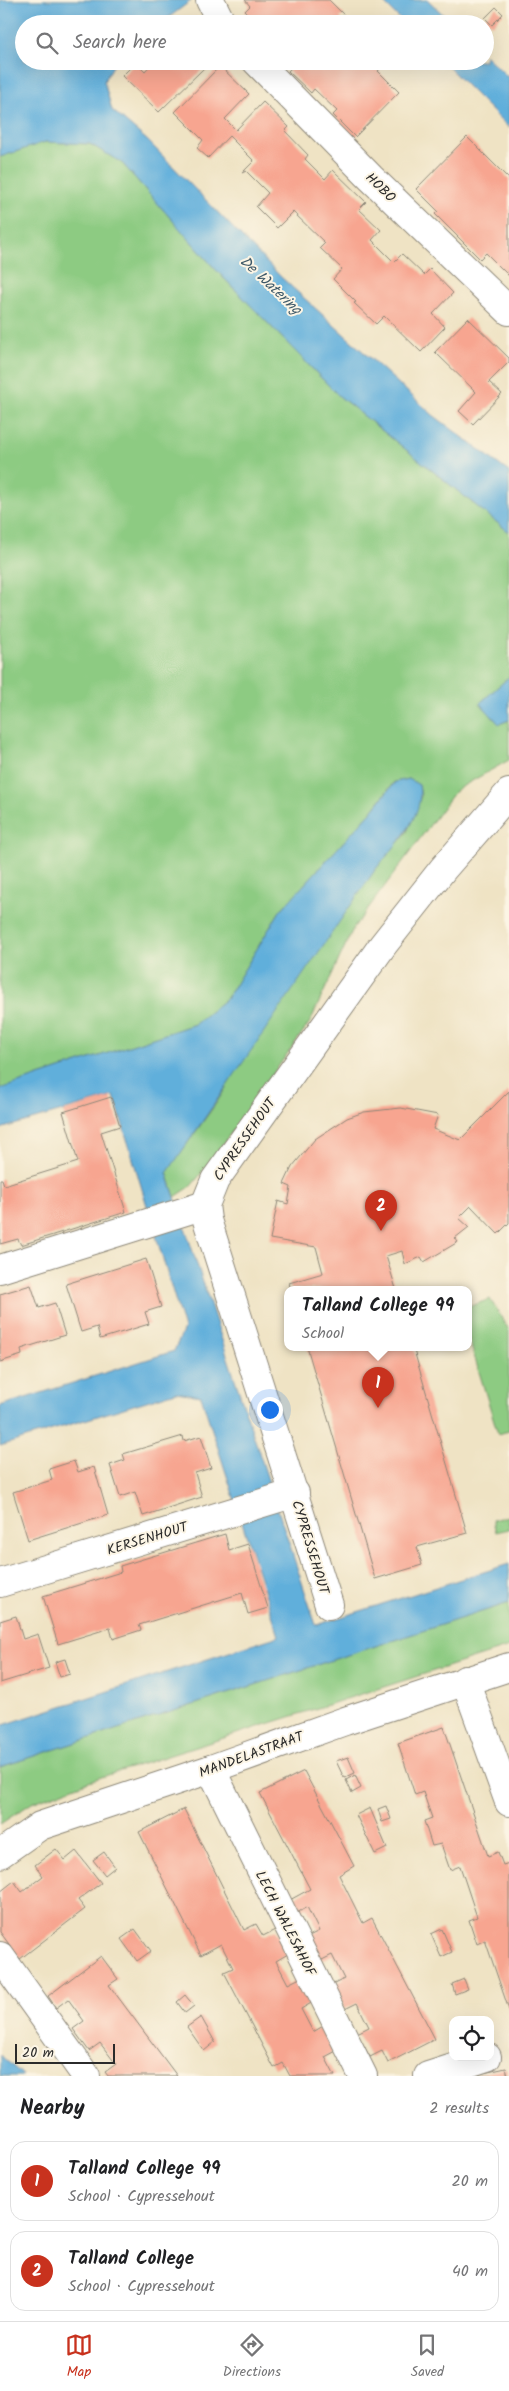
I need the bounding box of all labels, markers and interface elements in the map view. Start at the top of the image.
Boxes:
search box [15,15,494,70]
text: Search here [73,28,167,58]
icon: search [33,29,61,57]
street label: HOBO [360,167,401,208]
water label: De Watering [234,251,307,322]
street label: CYPRESSEHOUT [208,1092,283,1186]
pin: 2 [365,1190,397,1231]
popup [284,1286,472,1351]
text: Talland College 99 [302,1291,454,1321]
text: School [302,1321,344,1346]
pin: 1 [362,1367,394,1408]
your location [257,1397,283,1423]
street label: CYPRESSEHOUT [285,1498,335,1598]
street label: KERSENHOUT [104,1516,192,1562]
street label: MANDELASTRAAT [196,1725,308,1784]
street label: LECH WALESAHOF [249,1867,322,1981]
map controls [449,2016,494,2061]
button: locate [449,2016,494,2061]
scale bar [15,2041,115,2064]
text: 20 m [22,2042,54,2064]
text: Nearby [20,2092,85,2125]
text: 2 results [429,2096,489,2121]
text: Talland College 99 [68,2154,221,2184]
text: 1 [35,2169,39,2194]
text: 20 m [452,2169,488,2194]
text: School · Cypressehout [68,2184,215,2209]
text: Talland College [68,2244,194,2274]
text: 2 [32,2259,42,2284]
text: 40 m [452,2259,488,2284]
text: School · Cypressehout [68,2274,215,2299]
tab: Map [65,2331,93,2383]
tab: Directions [223,2331,281,2383]
tab: Saved [411,2331,444,2383]

